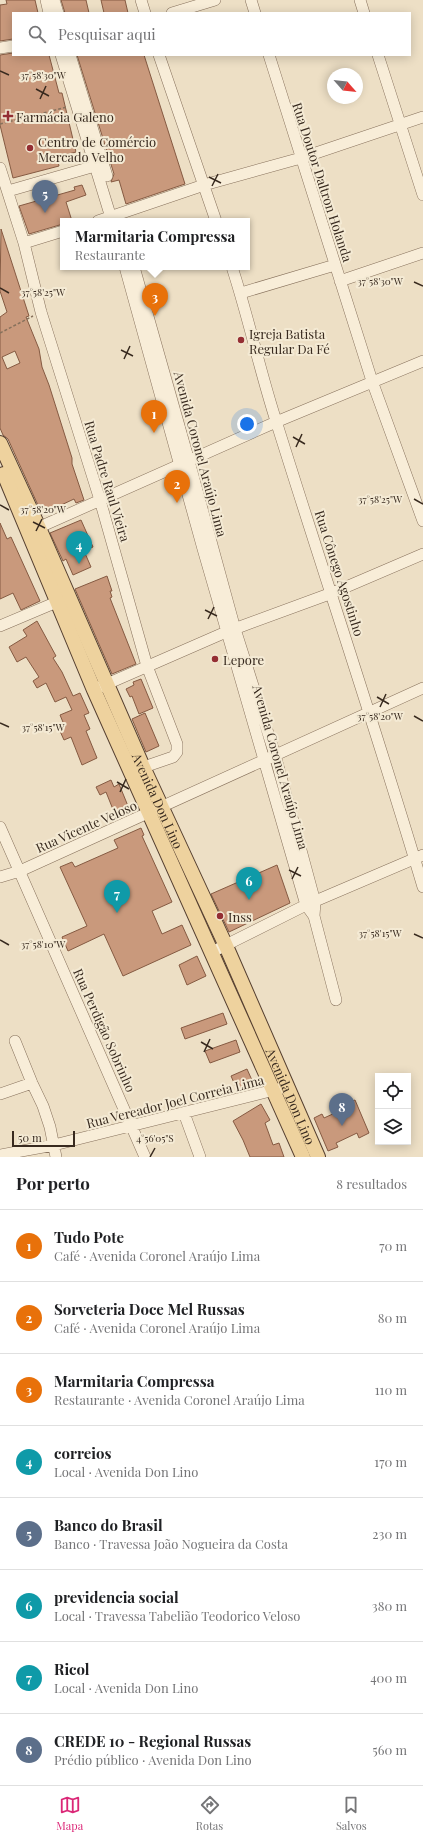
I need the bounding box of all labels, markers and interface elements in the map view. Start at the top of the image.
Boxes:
search box [12,12,411,56]
icon: search [26,23,48,45]
text: Pesquisar aqui [58,24,156,44]
text: 37°58'30"W [20,68,67,82]
north arrow [327,68,363,104]
street label: Rua Doutor Daltron Holanda [289,100,357,264]
place label: Farmácia Galeno [16,108,114,125]
marker: Farmácia Galeno [3,111,13,121]
place label: Centro de Comércio Mercado Velho [38,133,156,165]
marker: Centro de Comércio Mercado Velho [25,143,35,153]
pin: 5 [32,180,58,213]
popup [60,218,250,270]
text: Marmitaria Compressa [75,226,235,246]
text: Restaurante [75,246,145,263]
text: 37°58'30"W [357,274,404,288]
pin: 3 [142,283,168,316]
text: 37°58'25"W [21,285,66,299]
place label: Igreja Batista Regular Da Fé [249,325,330,357]
marker: Igreja Batista Regular Da Fé [236,335,246,345]
street label: Avenida Coronel Araújo Lima [170,368,231,539]
pin: 1 [141,400,167,433]
your location [237,414,257,434]
street label: Rua Padre Raul Vieira [81,418,135,544]
pin: 2 [164,470,190,503]
text: 37°58'25"W [358,492,403,506]
text: 37°58'20"W [20,502,67,516]
street label: Rua Cônego Agostinho [312,508,368,638]
pin: 4 [66,531,92,564]
place label: Lepore [223,651,264,668]
marker: Lepore [210,654,220,664]
street label: Avenida Coronel Araújo Lima [249,682,313,852]
text: 37°58'20"W [357,709,404,723]
text: 37°58'15"W [22,720,65,734]
street label: Avenida Don Lino [129,749,188,851]
street label: Rua Vicente Veloso [33,796,139,856]
pin: 6 [236,867,262,900]
pin: 7 [104,880,130,913]
place label: Inss [228,908,252,925]
marker: Inss [215,911,225,921]
text: 37°58'15"W [359,926,402,940]
text: 37°58'10"W [21,937,66,951]
street label: Rua Perdigão Sobrinho [70,966,140,1094]
street label: Avenida Don Lino [262,1044,320,1147]
street label: Rua Vereador Joel Correia Lima [84,1071,266,1131]
map controls [375,1073,411,1145]
button: locate [375,1073,411,1109]
pin: 8 [329,1093,355,1126]
button: layers [375,1109,411,1145]
scale bar [12,1129,75,1148]
text: 50 m [18,1130,42,1145]
text: 4°56'05"S [136,1131,174,1145]
text: Por perto [16,1172,90,1194]
text: 8 resultados [336,1175,407,1192]
text: Tudo Pote [54,1227,124,1247]
text: 1 [27,1237,31,1254]
text: 70 m [379,1237,407,1254]
text: Café · Avenida Coronel Araújo Lima [54,1247,260,1264]
text: Sorveteria Doce Mel Russas [54,1299,245,1319]
text: 2 [26,1309,32,1326]
text: 80 m [378,1309,407,1326]
text: Café · Avenida Coronel Araújo Lima [54,1319,260,1336]
text: Marmitaria Compressa [54,1371,214,1391]
text: 3 [26,1381,32,1398]
text: 110 m [375,1381,407,1398]
text: Restaurante · Avenida Coronel Araújo Lima [54,1391,305,1408]
text: correios [54,1443,111,1463]
text: 4 [26,1453,32,1470]
text: 170 m [374,1453,407,1470]
text: Local · Avenida Don Lino [54,1463,198,1480]
text: Banco do Brasil [54,1515,163,1535]
text: 5 [26,1525,32,1542]
text: 230 m [372,1525,407,1542]
text: Banco · Travessa João Nogueira da Costa [54,1535,288,1552]
text: previdencia social [54,1587,179,1607]
text: 6 [25,1597,33,1614]
text: 380 m [372,1597,407,1614]
text: Local · Travessa Tabelião Teodorico Veloso [54,1607,301,1624]
text: Ricol [54,1659,90,1679]
text: 7 [26,1669,32,1686]
text: 400 m [370,1669,407,1686]
text: Local · Avenida Don Lino [54,1679,198,1696]
text: CREDE 10 - Regional Russas [54,1731,251,1751]
text: 8 [25,1741,33,1758]
text: 560 m [372,1741,407,1758]
text: Prédio público · Avenida Don Lino [54,1751,252,1768]
tab: Mapa [56,1794,83,1833]
tab: Rotas [196,1794,223,1833]
tab: Salvos [336,1794,367,1833]

